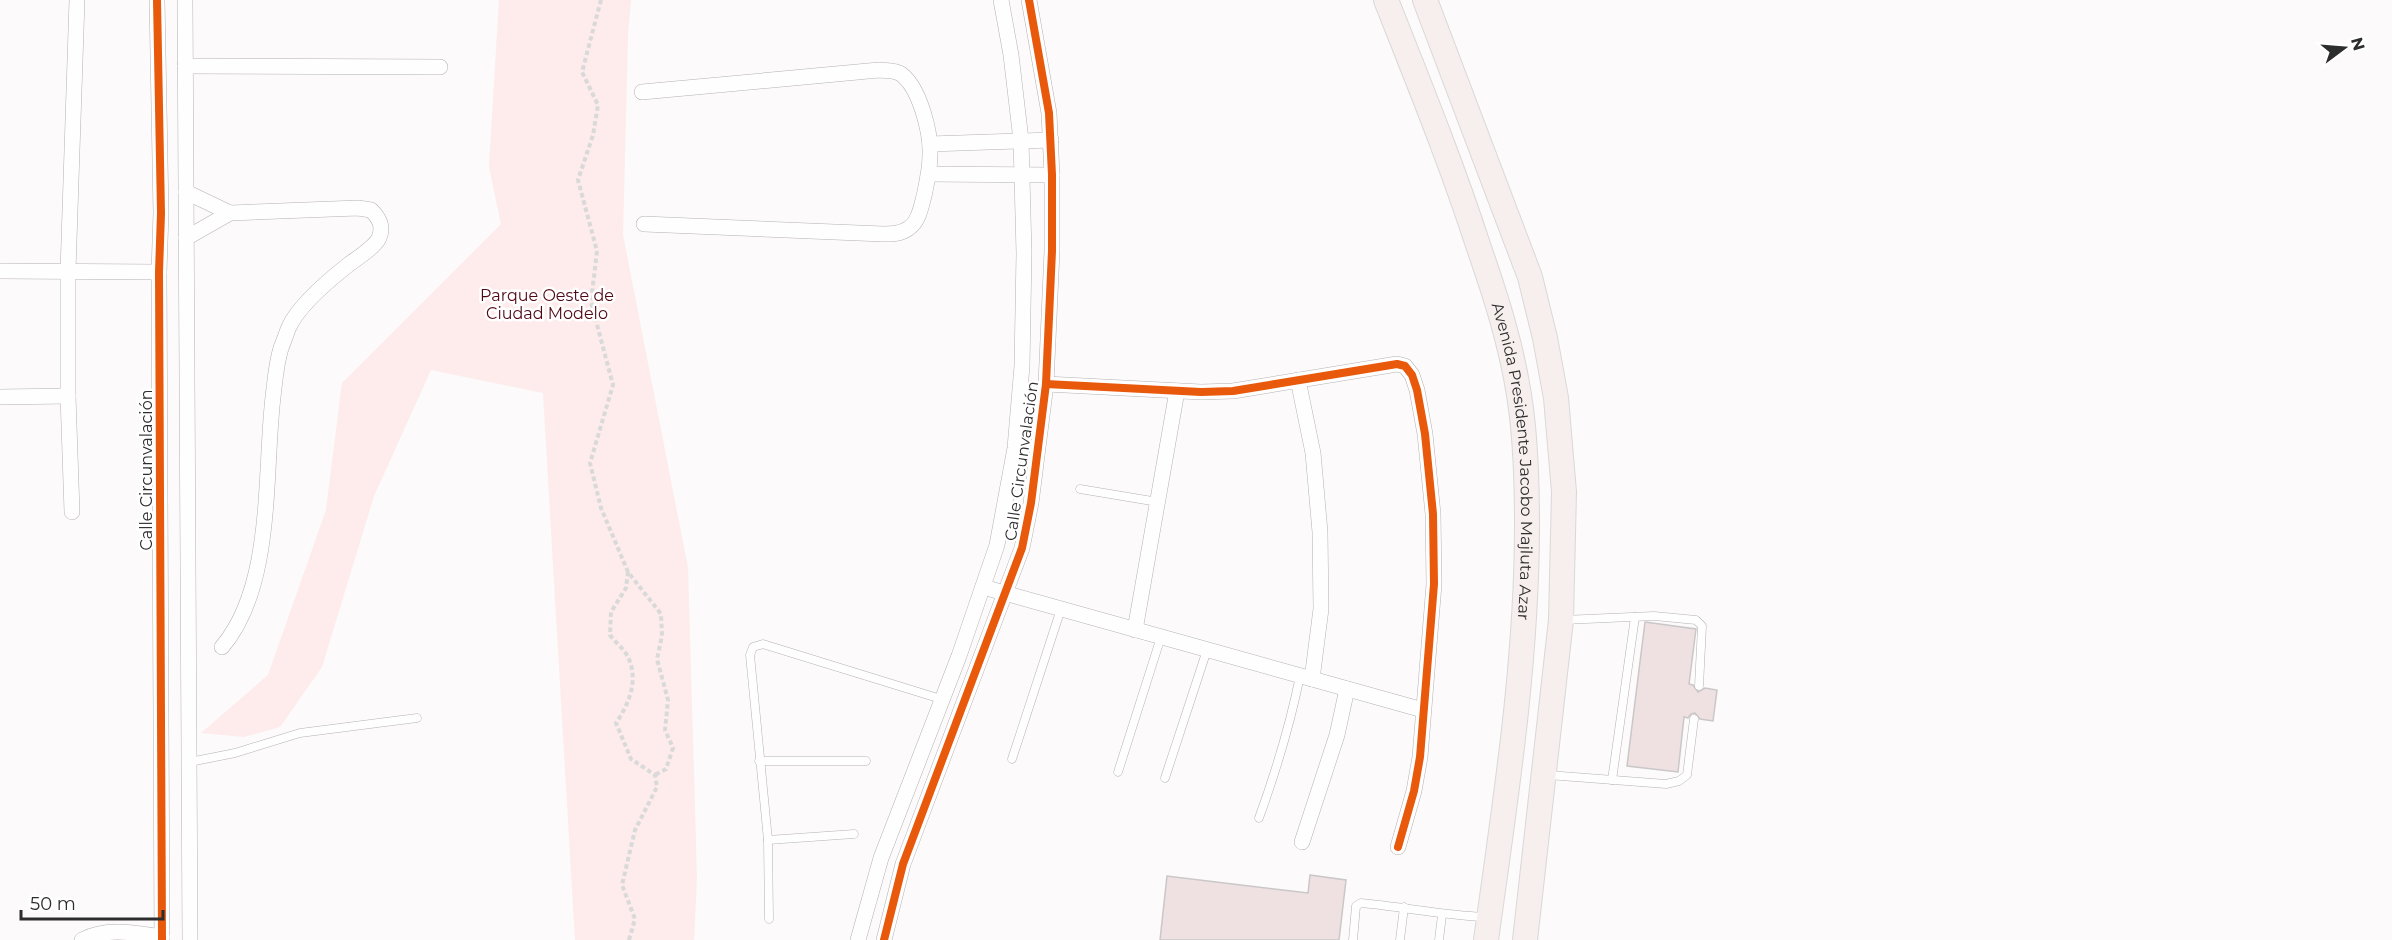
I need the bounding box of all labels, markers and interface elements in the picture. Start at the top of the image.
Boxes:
north arrow [2314,18,2374,78]
text: N [2347,35,2369,53]
park label: Parque Oeste de Ciudad Modelo [480,286,614,323]
street label: Avenida Presidente Jacobo Majluta Azar [1488,300,1536,621]
street label: Calle Circunvalación [1001,380,1042,542]
street label: Calle Circunvalación [137,390,156,550]
scale bar [21,883,164,921]
text: 50 m [30,893,76,915]

